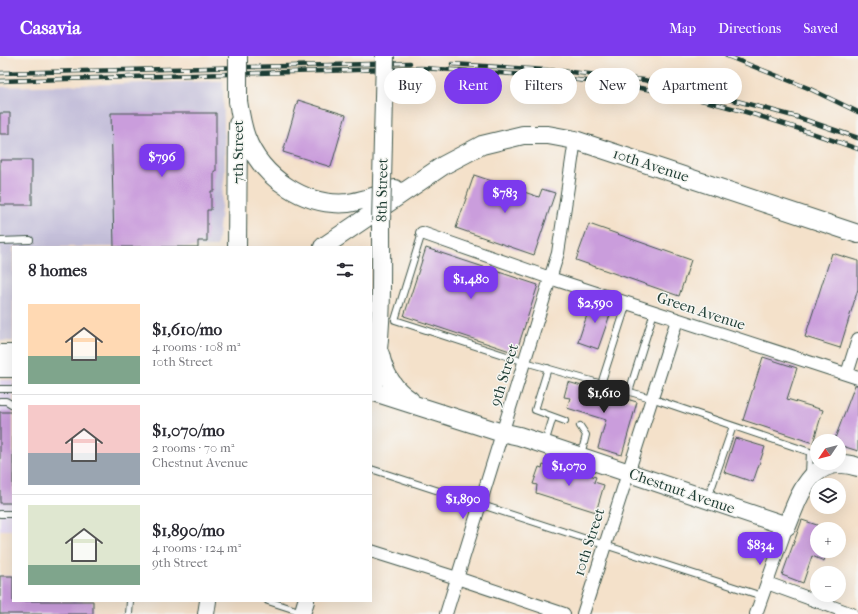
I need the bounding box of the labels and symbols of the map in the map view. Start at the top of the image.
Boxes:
street label: 7th Street [229,119,247,184]
pin: $796 [138,144,186,178]
street label: 10th Avenue [611,144,692,186]
street label: 8th Street [372,157,392,222]
pin: $783 [481,180,529,214]
pin: $1,480 [438,266,504,300]
street label: Green Avenue [654,288,748,334]
pin: $2,590 [562,290,628,324]
street label: 9th Street [486,341,522,408]
pin: $1,610 [571,380,637,414]
north arrow [810,434,846,470]
pin: $1,070 [536,453,602,487]
street label: Chestnut Avenue [627,464,738,518]
pin: $1,890 [430,486,496,520]
street label: 10th Street [570,505,609,578]
pin: $834 [736,532,784,566]

